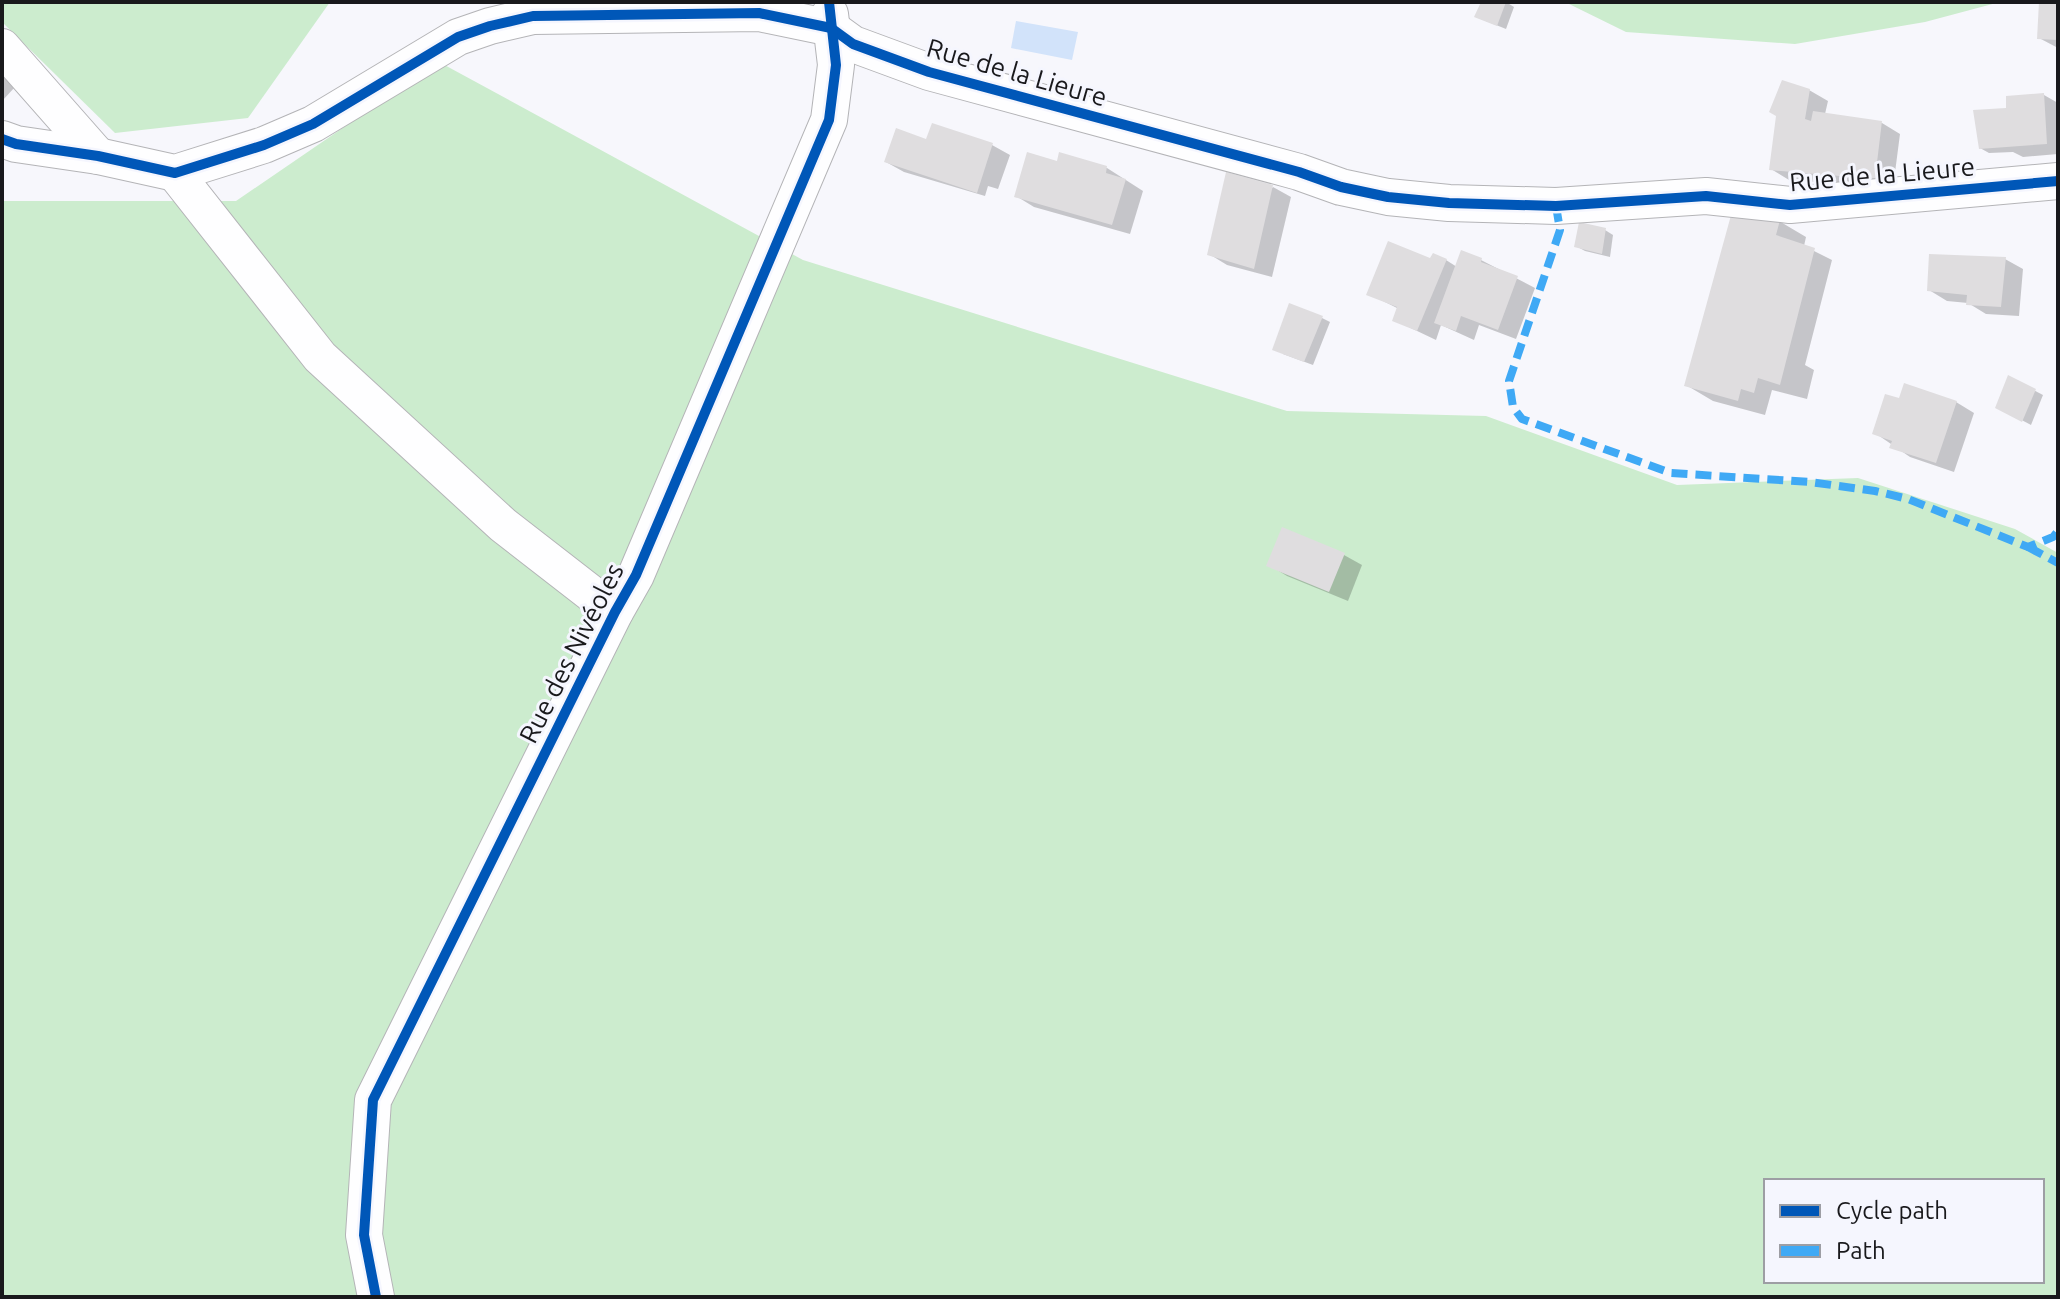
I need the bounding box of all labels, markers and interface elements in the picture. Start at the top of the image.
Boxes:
street label: Rue de la Lieure [924,32,1110,112]
street label: Rue de la Lieure [1788,151,1976,197]
street label: Rue des Nivéoles [513,558,629,748]
legend [1764,1179,2044,1283]
text: Cycle path [1836,1197,1948,1224]
text: Path [1836,1237,1886,1264]

